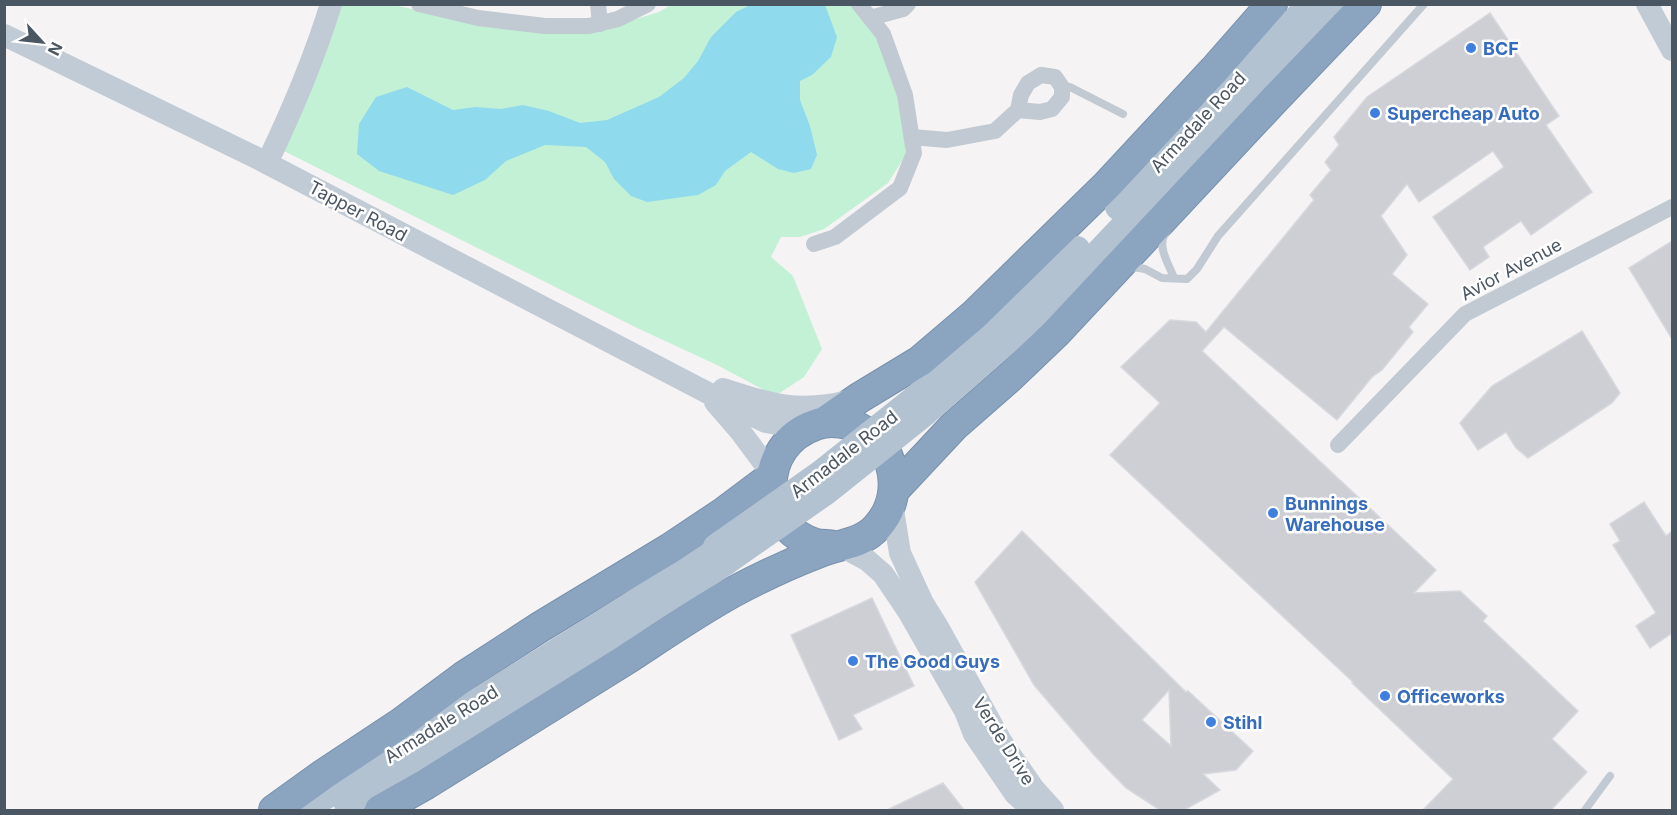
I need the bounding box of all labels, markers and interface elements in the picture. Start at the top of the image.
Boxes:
north arrow [12,12,72,72]
place label: BCF [1483,38,1519,59]
text: N [44,39,67,59]
marker: BCF [1464,41,1478,55]
street label: Armadale Road [1146,67,1250,177]
place label: Supercheap Auto [1387,103,1540,124]
marker: Supercheap Auto [1368,106,1382,120]
street label: Tapper Road [305,176,411,246]
street label: Avior Avenue [1457,234,1565,304]
street label: Armadale Road [786,406,902,502]
place label: Bunnings Warehouse [1285,493,1385,535]
marker: Bunnings Warehouse [1266,506,1280,520]
place label: The Good Guys [865,651,1000,672]
marker: The Good Guys [846,654,860,668]
street label: Armadale Road [380,681,502,767]
place label: Officeworks [1397,686,1505,707]
marker: Officeworks [1378,689,1392,703]
street label: Verde Drive [969,693,1039,789]
place label: Stihl [1223,712,1262,733]
marker: Stihl [1204,715,1218,729]

